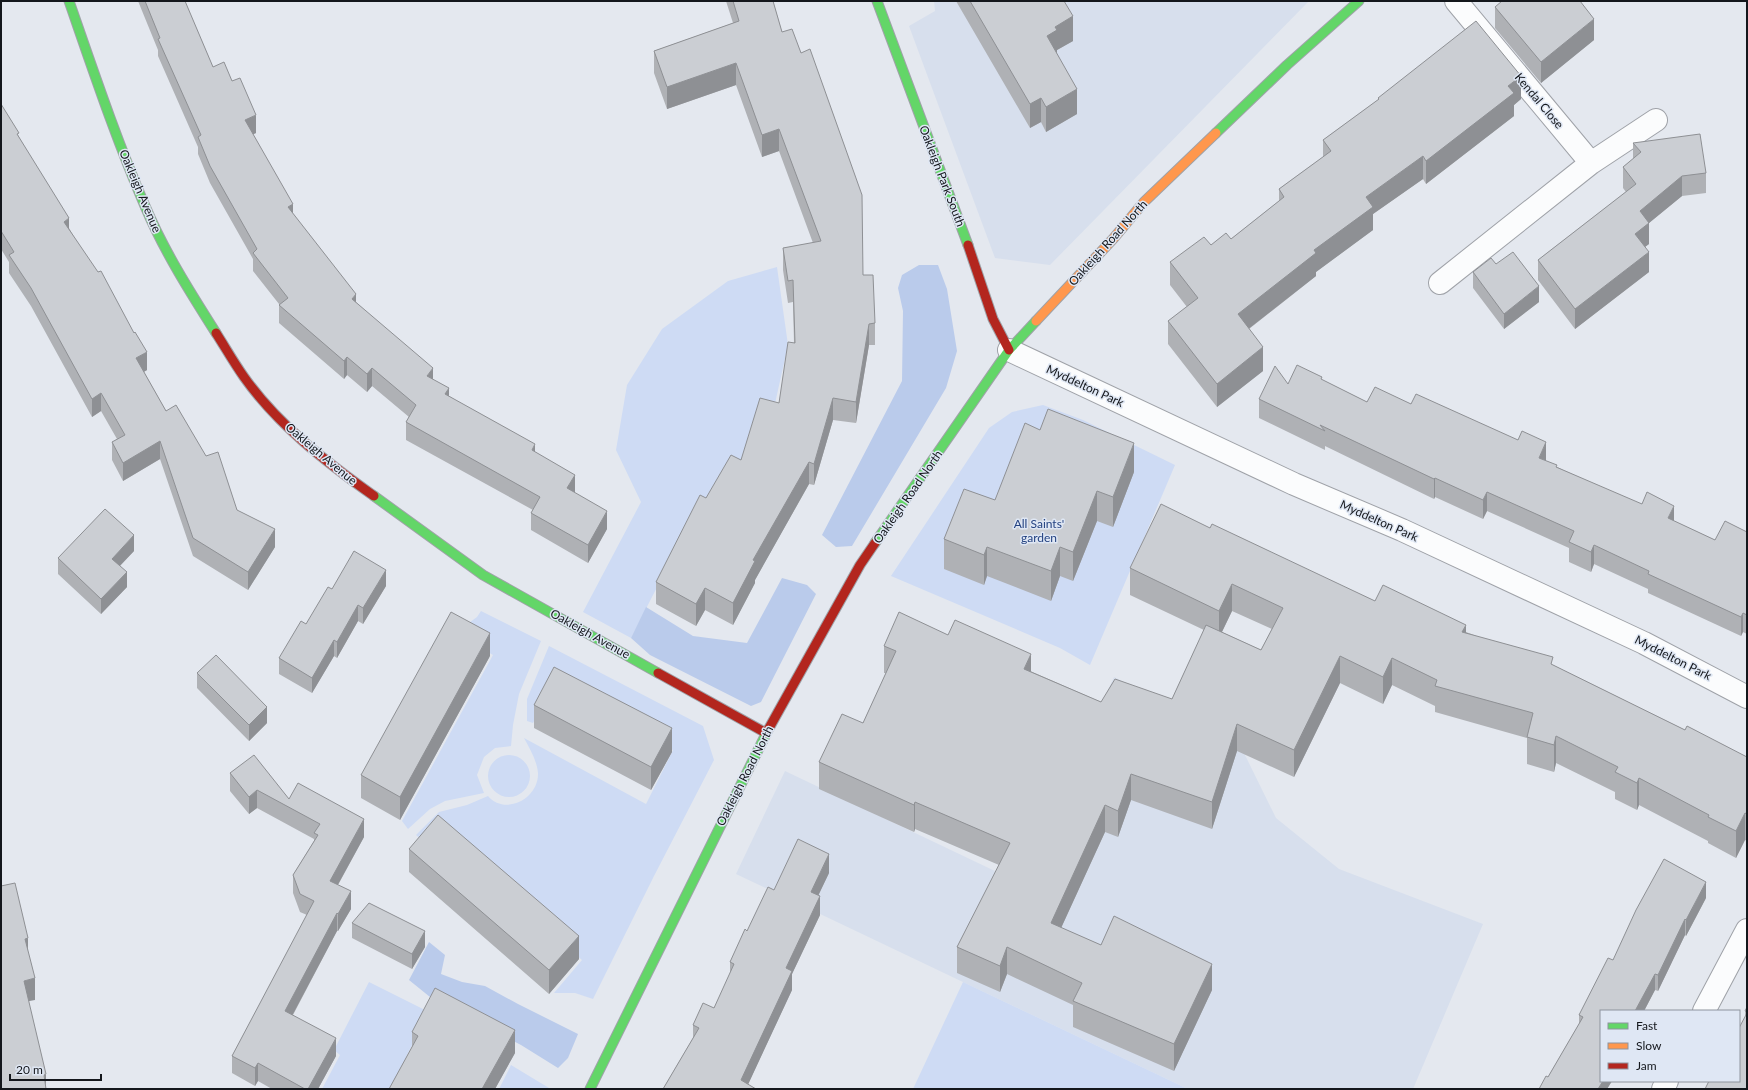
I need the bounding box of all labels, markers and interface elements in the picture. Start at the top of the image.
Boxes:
street label: Kendal Close [1512,70,1567,132]
street label: Oakleigh Park South [916,123,969,228]
street label: Oakleigh Avenue [116,147,165,235]
street label: Oakleigh Road North [1065,197,1150,289]
street label: Myddelton Park [1044,361,1127,410]
street label: Oakleigh Avenue [282,419,360,488]
street label: Oakleigh Road North [870,447,945,546]
street label: Myddelton Park [1338,497,1421,545]
park label: All Saints' garden [1014,516,1064,545]
street label: Oakleigh Avenue [548,605,633,662]
street label: Myddelton Park [1632,632,1715,684]
street label: Oakleigh Road North [713,723,776,828]
legend [1600,1010,1740,1082]
text: Fast [1636,1018,1658,1033]
text: Slow [1636,1038,1662,1053]
scale bar [10,1056,101,1082]
text: Jam [1636,1058,1657,1073]
text: 20 m [16,1062,43,1077]

